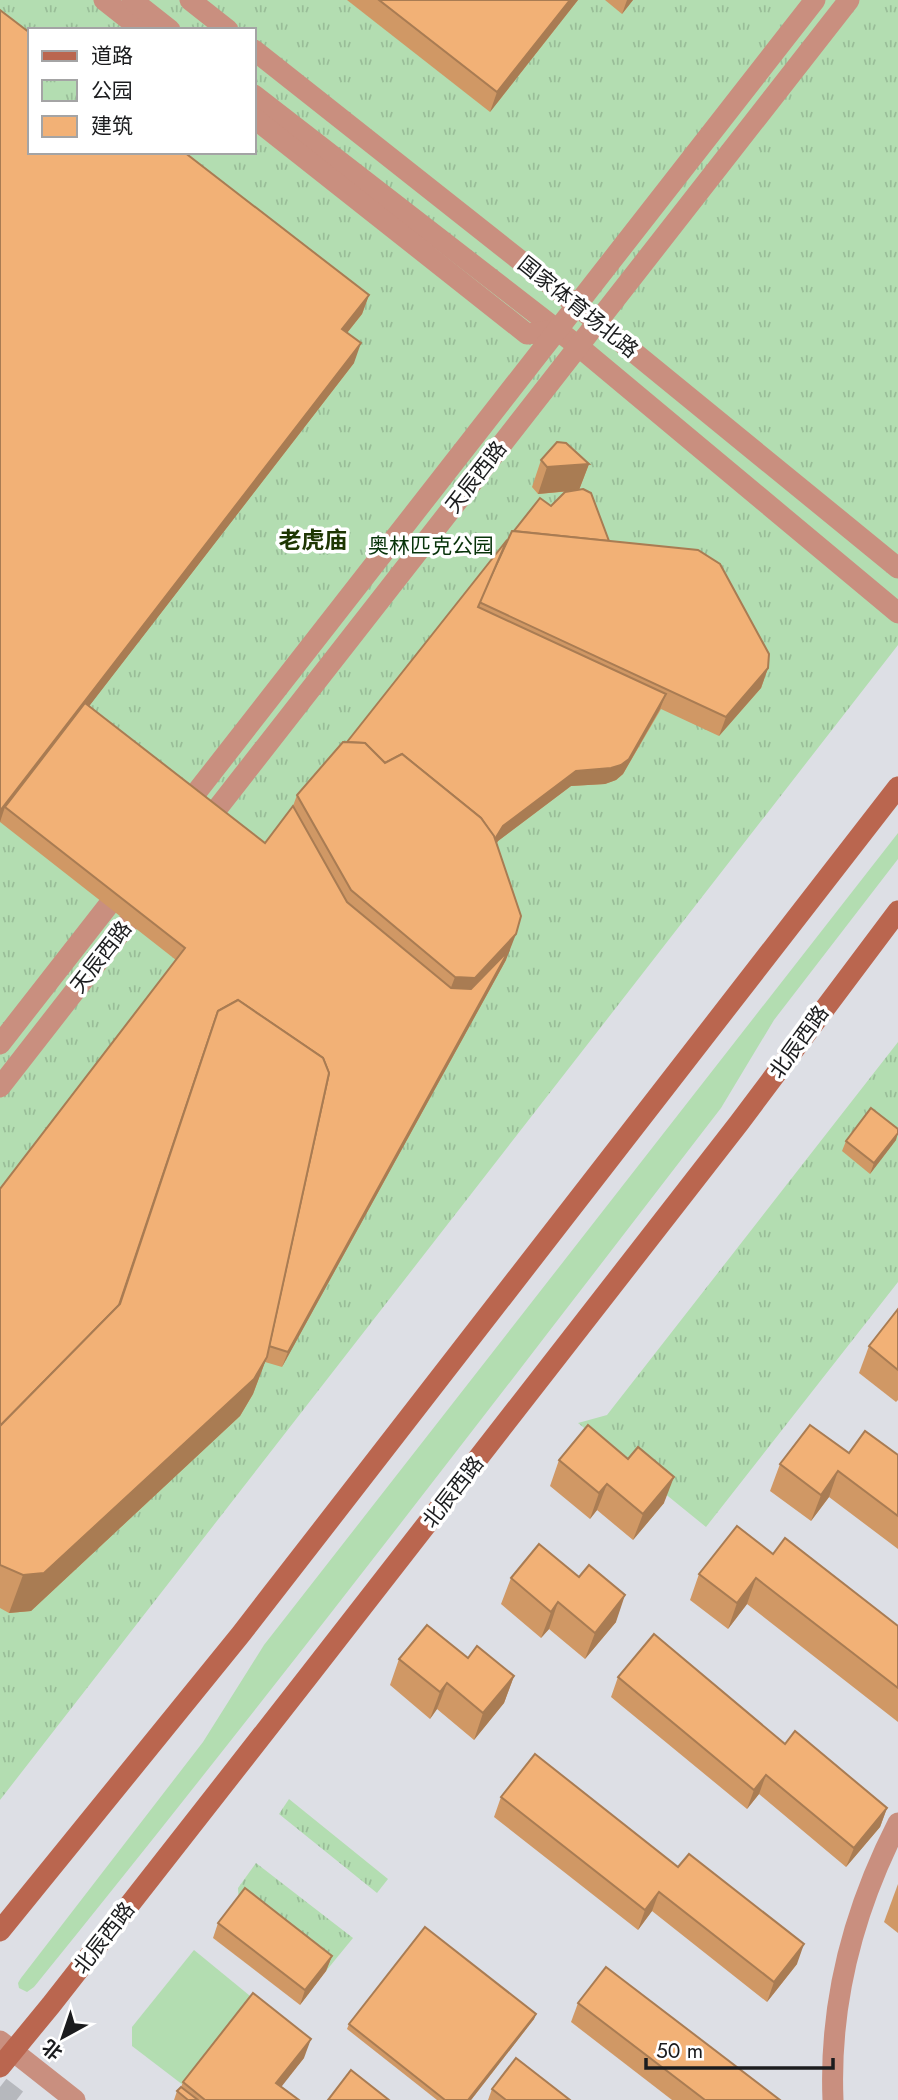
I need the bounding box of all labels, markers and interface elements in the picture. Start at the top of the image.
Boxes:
legend [28,28,256,154]
text: 道路 [91,41,133,71]
text: 公园 [91,76,133,106]
text: 建筑 [91,111,133,141]
street label: 国家体育场北路 [511,249,645,365]
street label: 天辰西路 [438,435,514,519]
district label: 老虎庙 [279,523,348,557]
park label: 奥林匹克公园 [368,531,494,561]
street label: 天辰西路 [63,915,139,999]
street label: 北辰西路 [762,999,836,1085]
street label: 北辰西路 [415,1450,491,1534]
street label: 北辰西路 [66,1896,142,1980]
north arrow [28,2002,98,2072]
scale bar [646,2026,833,2070]
text: 北 [36,2033,68,2066]
text: 50 m [656,2036,703,2066]

